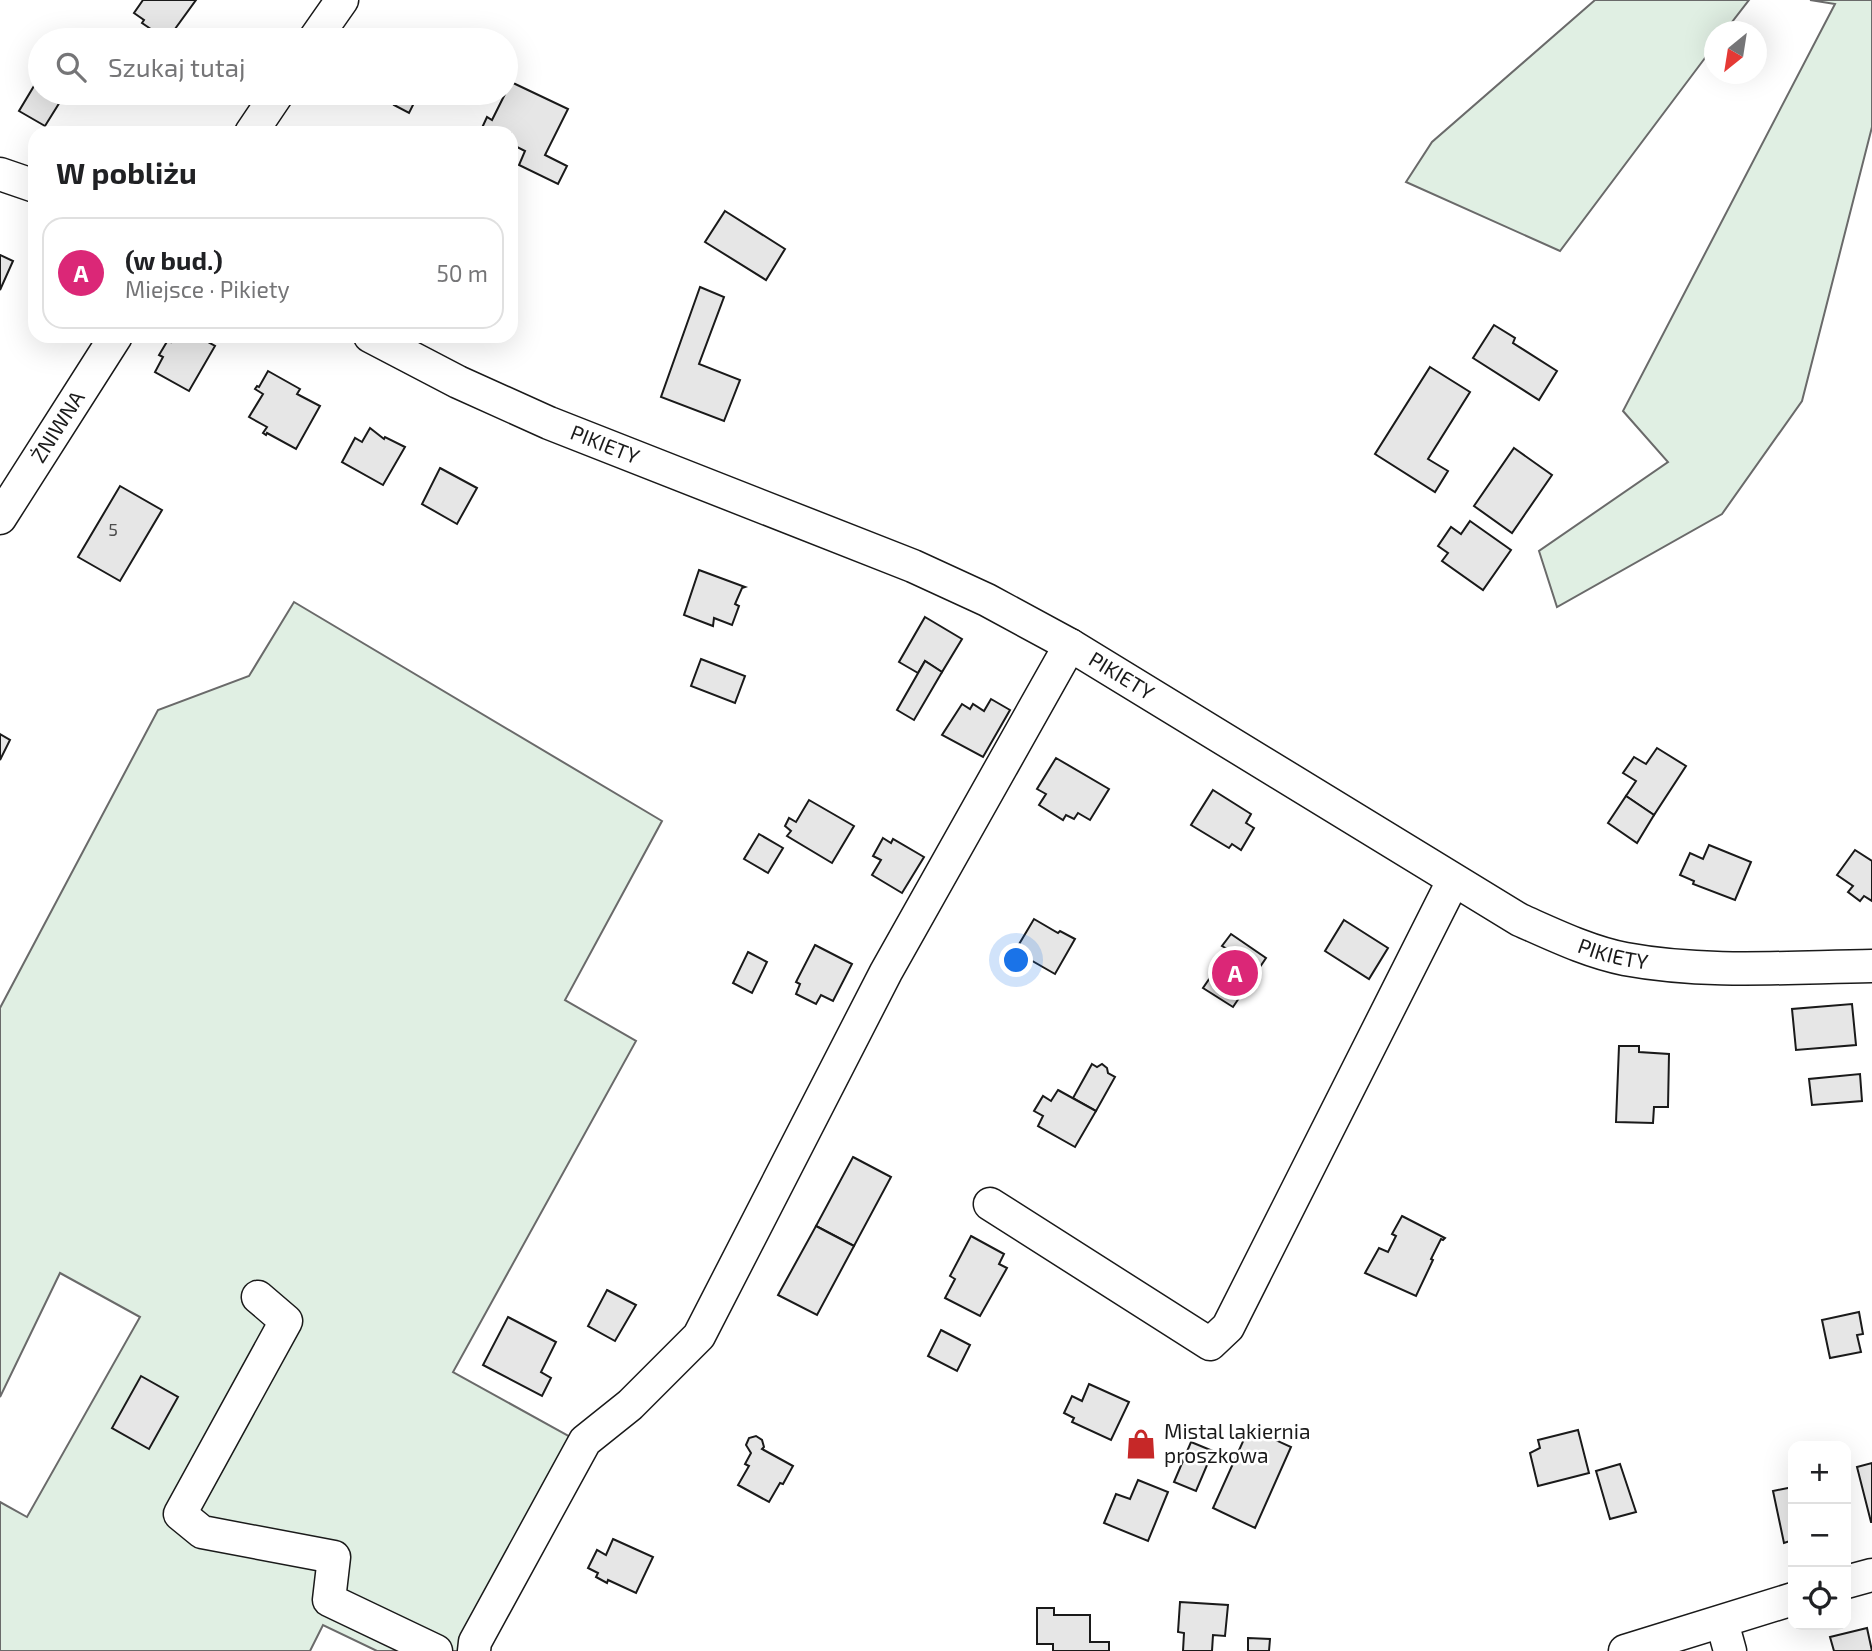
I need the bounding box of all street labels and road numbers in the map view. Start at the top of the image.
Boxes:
street label: ŻNIWNA [25,386,89,467]
street label: PIKIETY [567,419,643,468]
street label: PIKIETY [1085,646,1159,704]
street label: PIKIETY [1575,932,1650,974]

